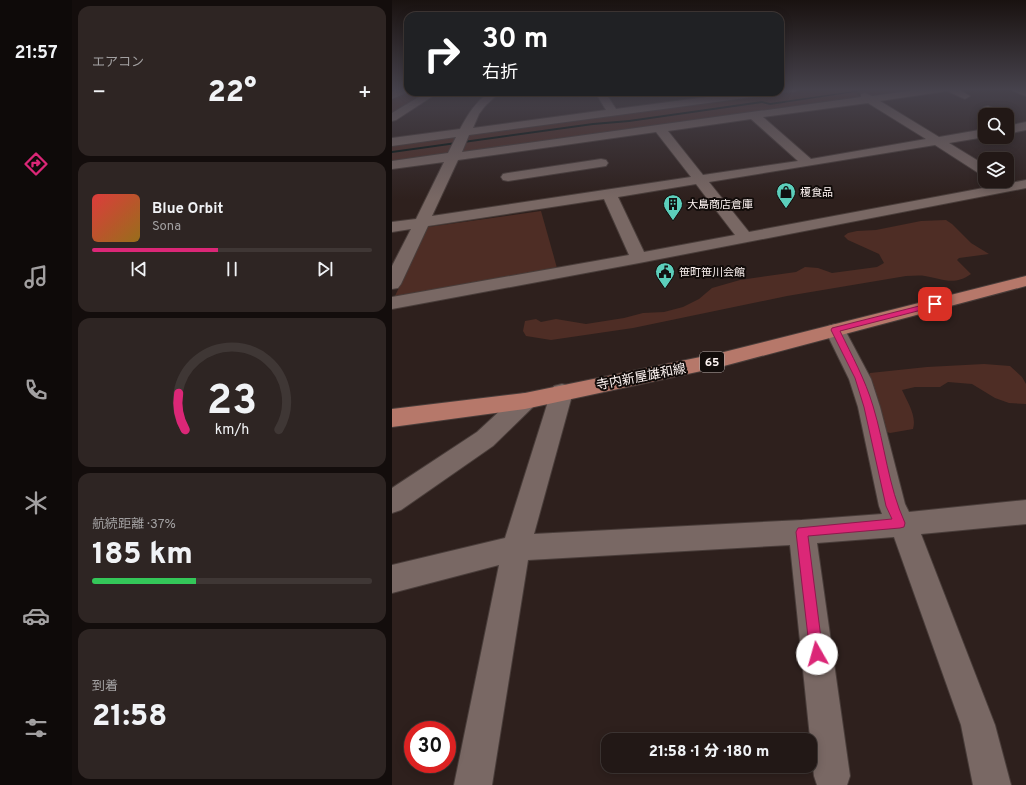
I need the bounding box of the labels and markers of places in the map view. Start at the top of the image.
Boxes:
shop icon: 榎食品 [775,181,797,209]
place label: 榎食品 [800,186,833,200]
building icon: 大島商店倉庫 [662,193,684,221]
place label: 大島商店倉庫 [687,198,753,212]
public building icon: 笹町笹川会館 [654,261,676,289]
place label: 笹町笹川会館 [679,266,745,280]
pin [918,287,952,321]

